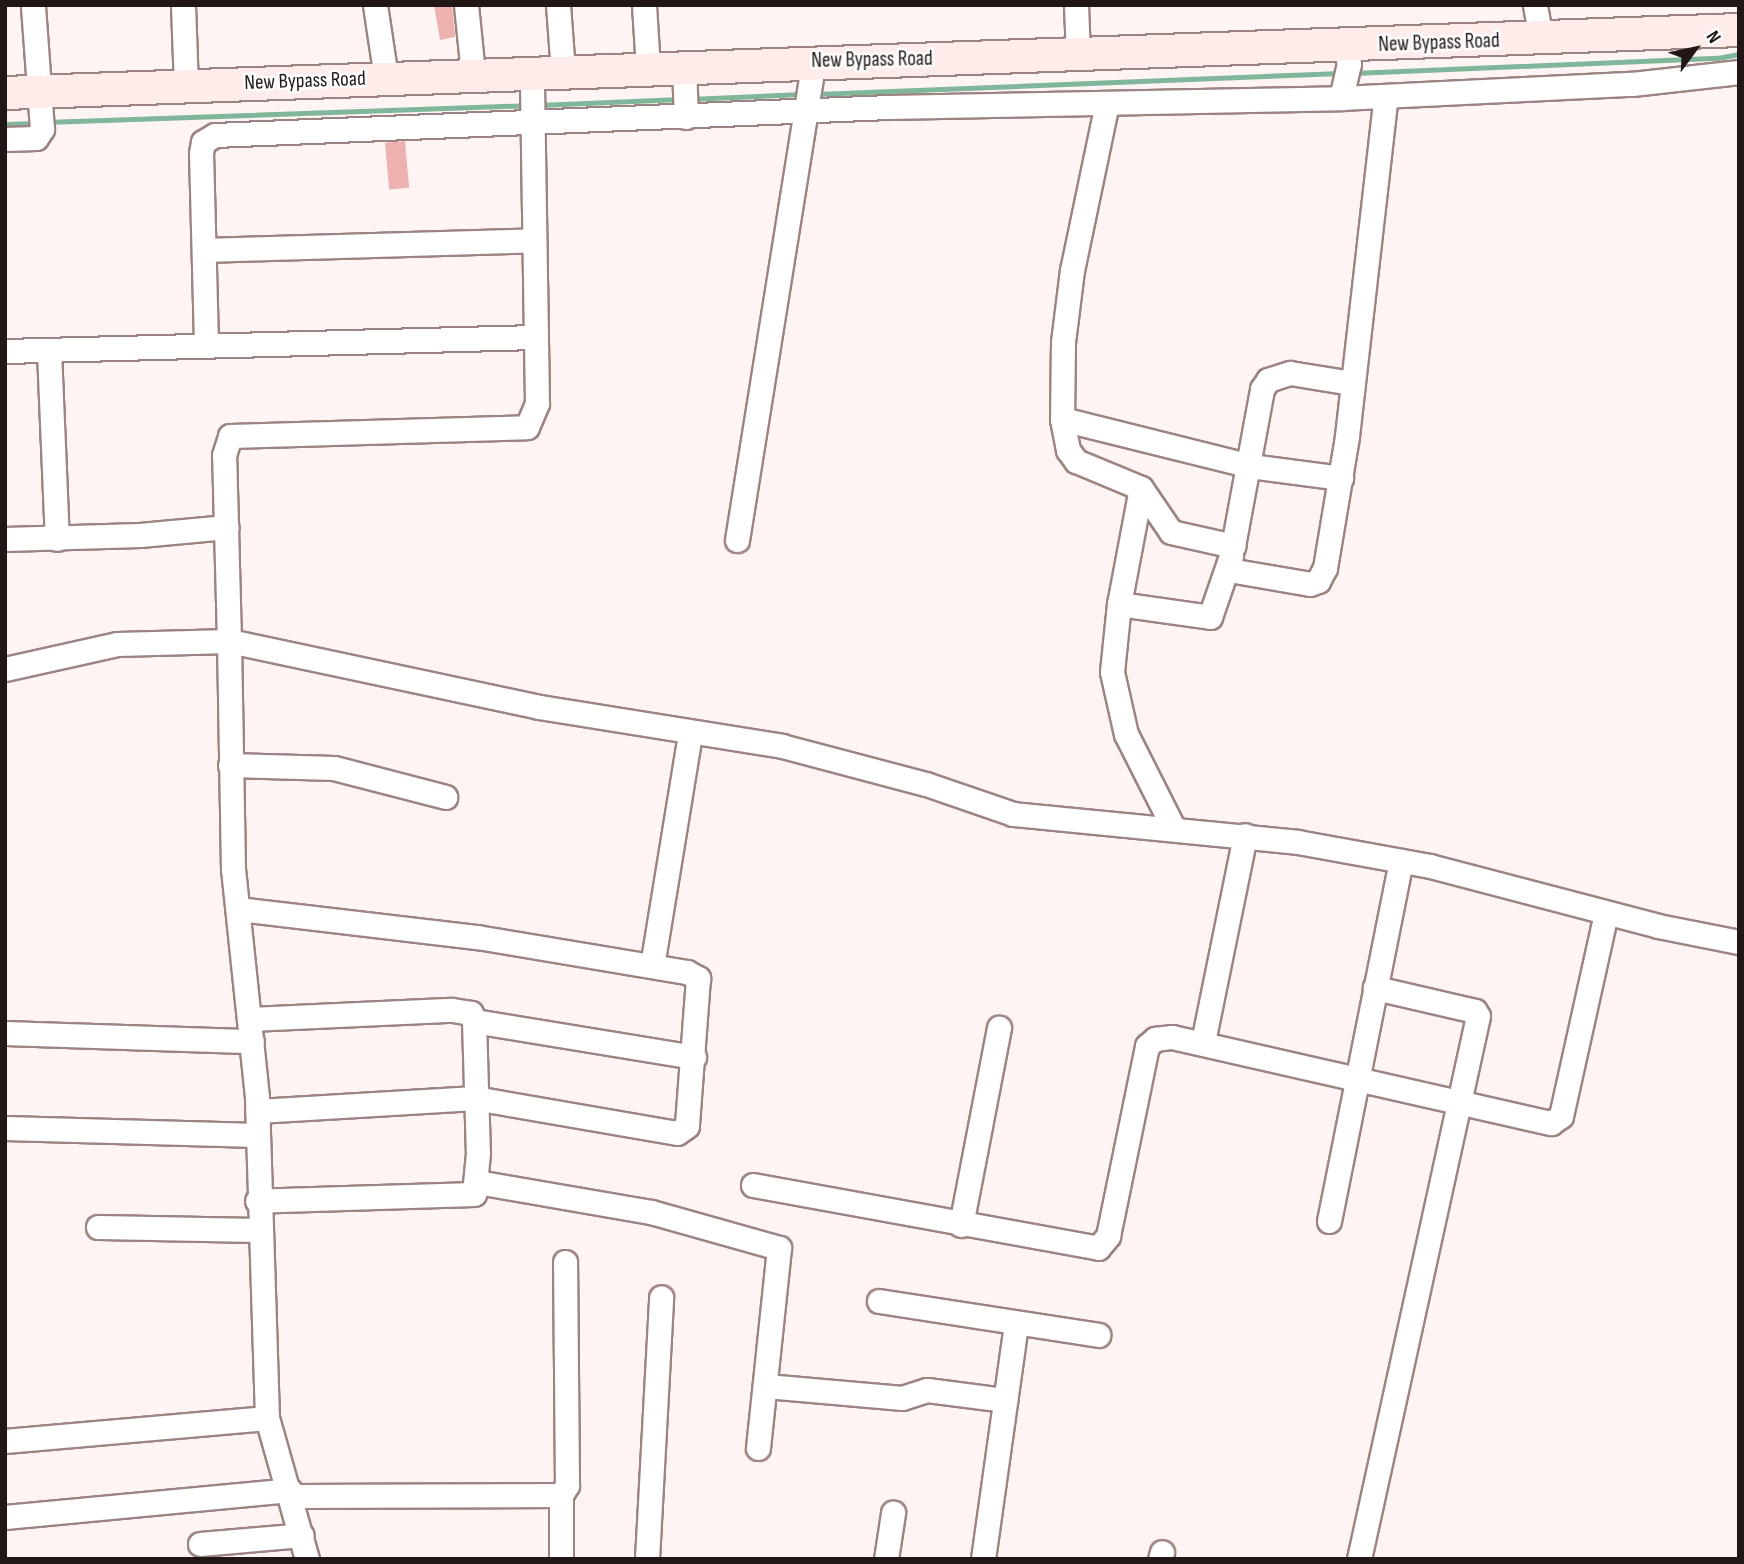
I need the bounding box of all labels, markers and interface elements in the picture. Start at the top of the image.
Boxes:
north arrow [1660,14,1730,84]
text: N [1701,27,1725,48]
street label: New Bypass Road [1378,28,1500,58]
street label: New Bypass Road [811,46,933,74]
street label: New Bypass Road [244,66,366,96]

